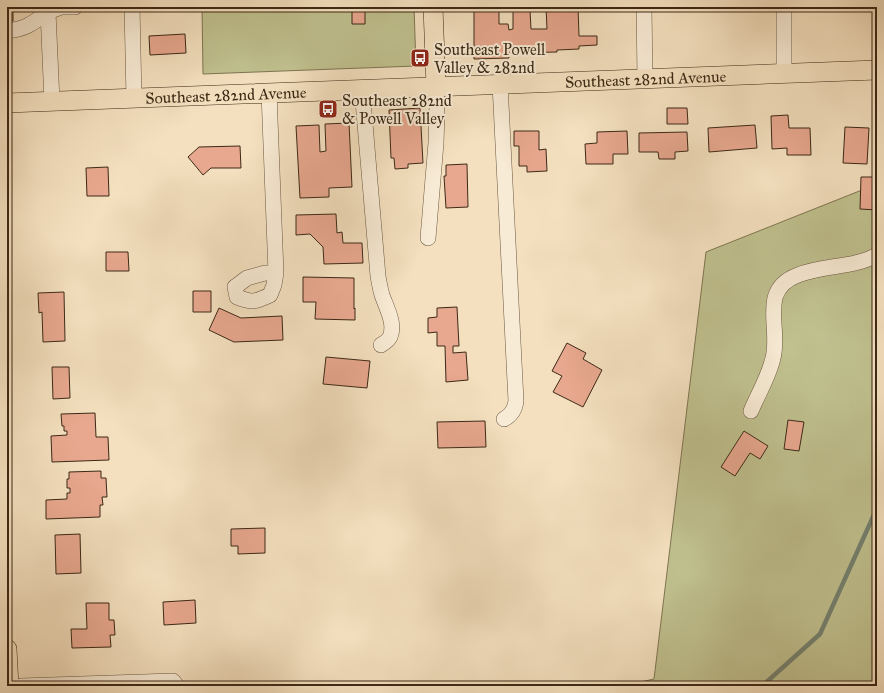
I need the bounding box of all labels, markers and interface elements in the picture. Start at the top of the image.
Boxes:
place label: Southeast Powell Valley & 282nd [433,40,546,77]
bus stop icon: Southeast Powell Valley & 282nd [409,47,431,69]
street label: Southeast 282nd Avenue [565,67,727,92]
street label: Southeast 282nd Avenue [145,83,307,108]
place label: Southeast 282nd & Powell Valley [342,91,452,128]
bus stop icon: Southeast 282nd & Powell Valley [317,98,339,120]

